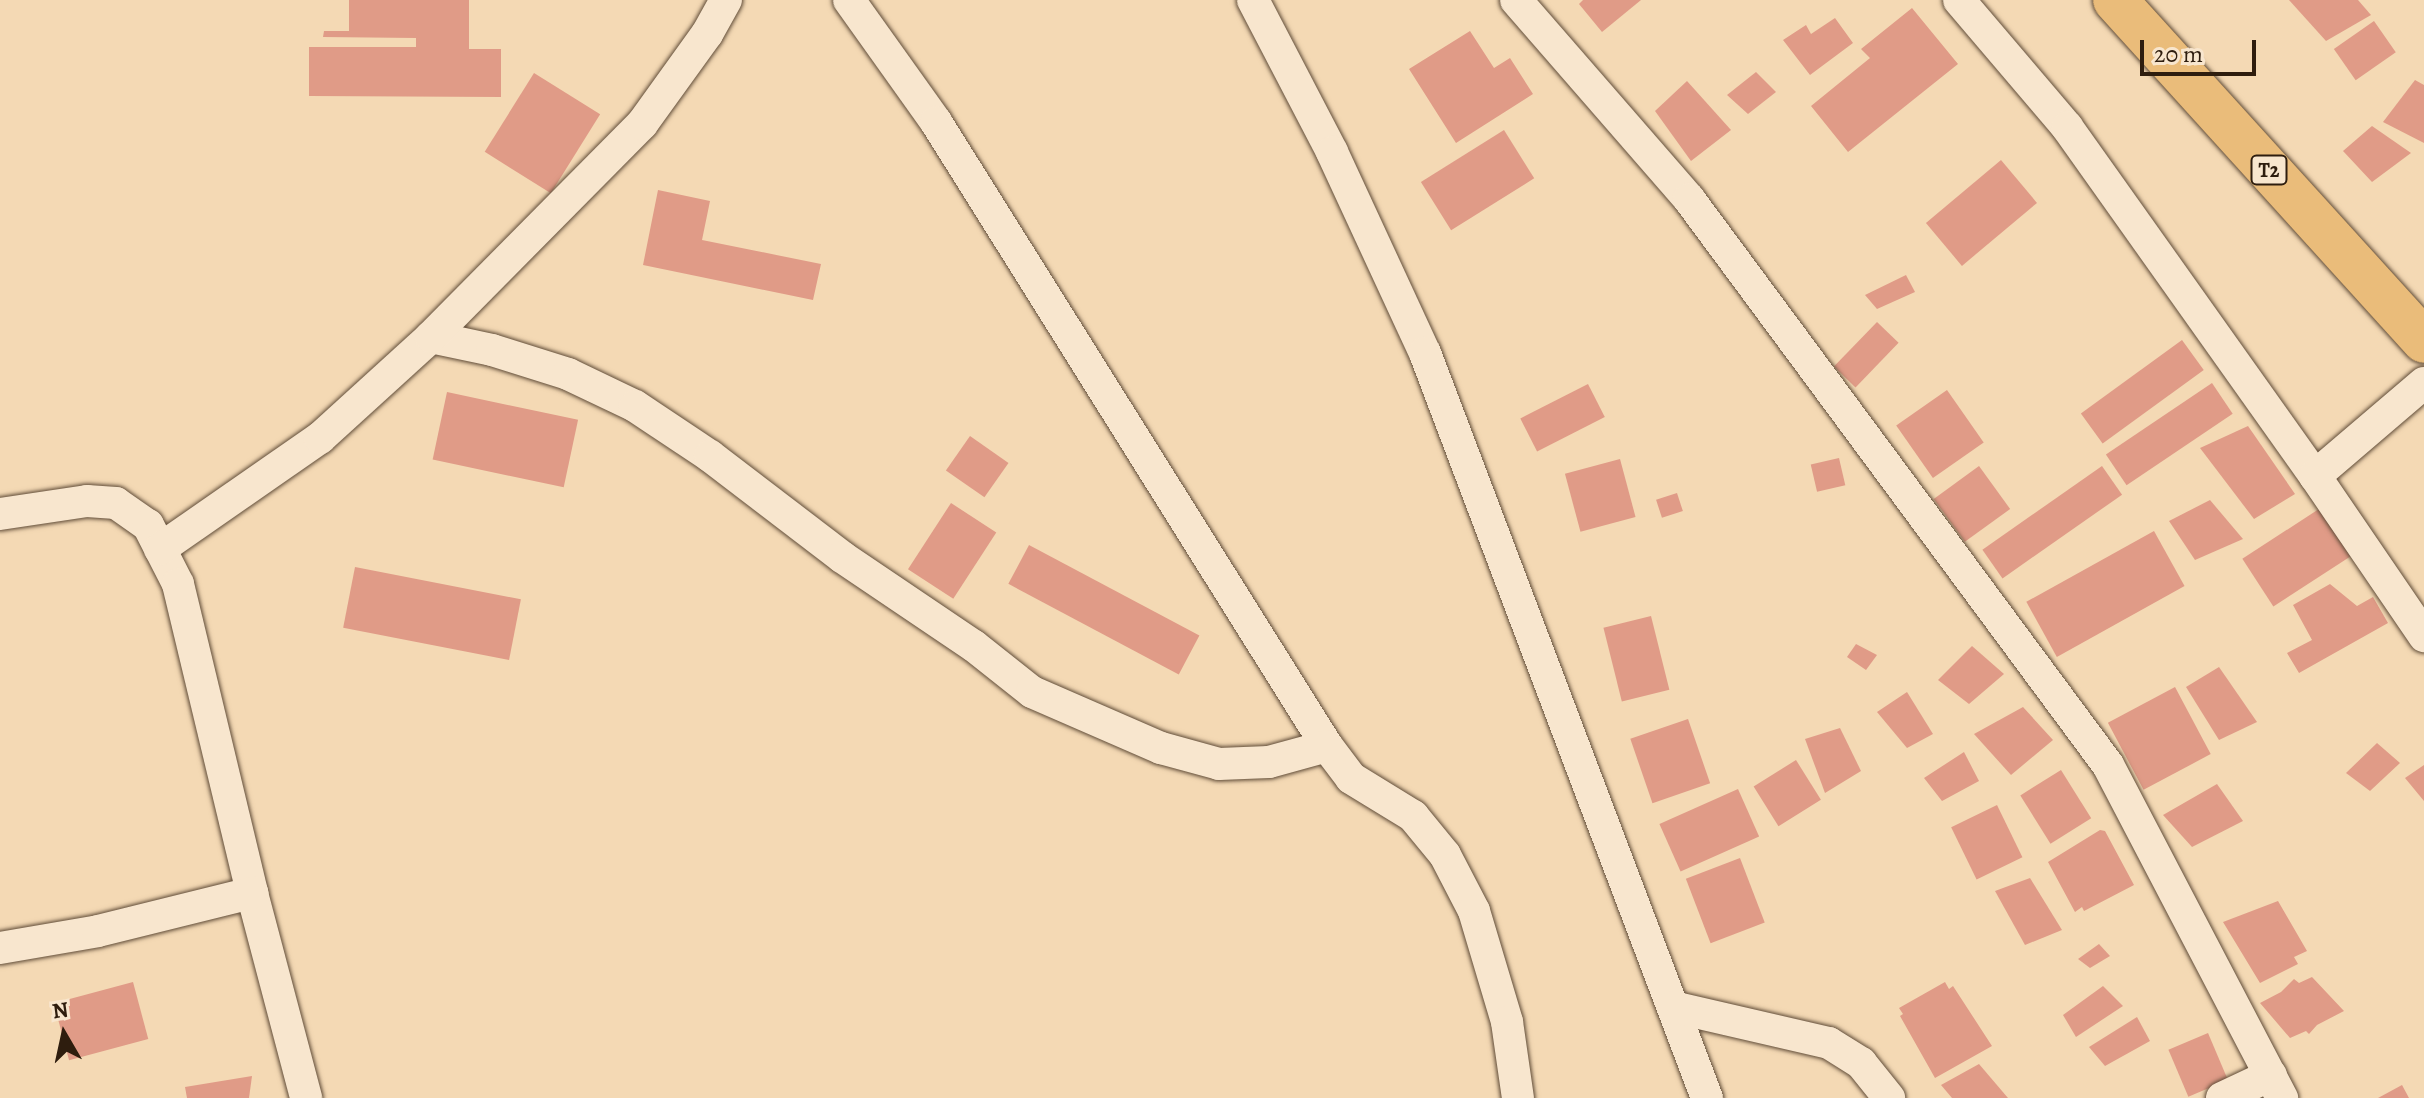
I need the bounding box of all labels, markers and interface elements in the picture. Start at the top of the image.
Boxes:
scale bar [2144,24,2260,74]
text: 20 m [2154,38,2203,70]
road number: T2 [2249,154,2289,186]
north arrow [24,994,104,1074]
text: N [50,994,71,1026]

